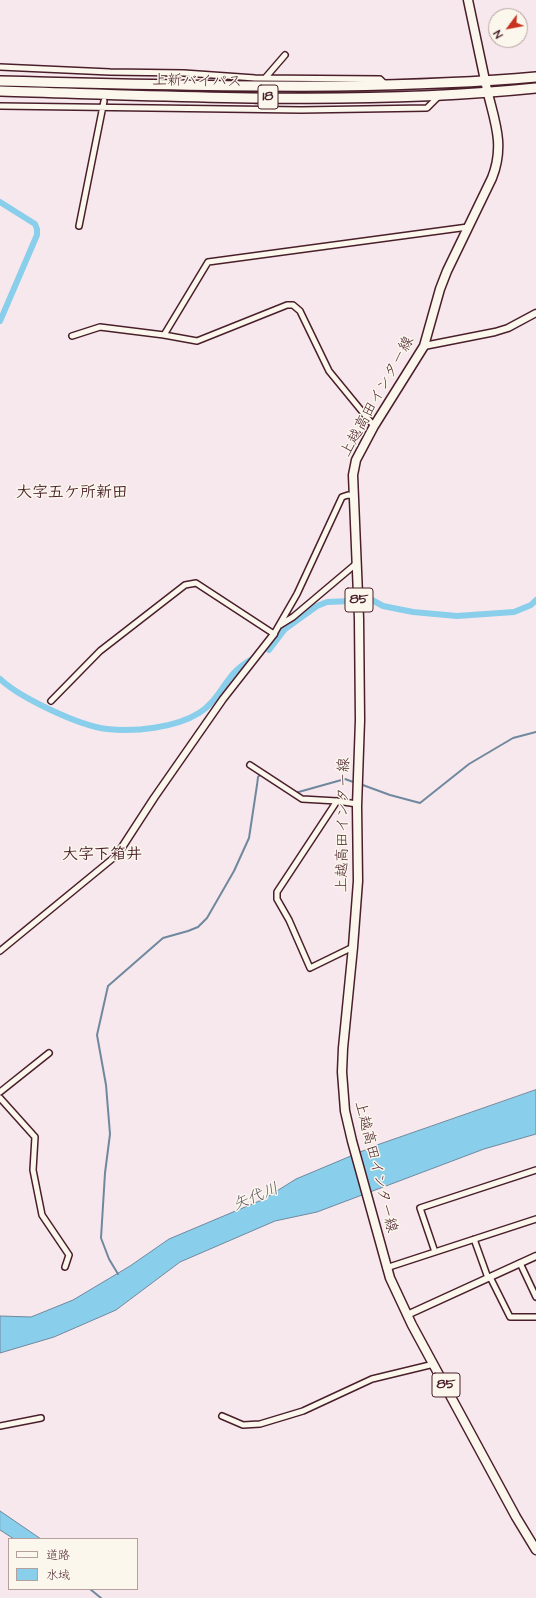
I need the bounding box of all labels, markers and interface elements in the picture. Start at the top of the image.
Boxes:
north arrow [488,8,528,48]
text: N [490,27,506,41]
street label: 上新バイパス [152,72,242,92]
road number: 18 [258,85,278,109]
street label: 上越高田インター線 [337,334,419,460]
district label: 大字五ケ所新田 [16,484,128,504]
road number: 85 [345,588,373,612]
street label: 上越高田インター線 [334,757,354,893]
district label: 大字下箱井 [62,846,142,866]
street label: 上越高田インター線 [350,1099,400,1235]
water label: 矢代川 [230,1180,282,1216]
road number: 85 [432,1373,460,1397]
legend [8,1538,138,1590]
text: 道路 [46,1547,70,1564]
text: 水域 [46,1567,70,1584]

